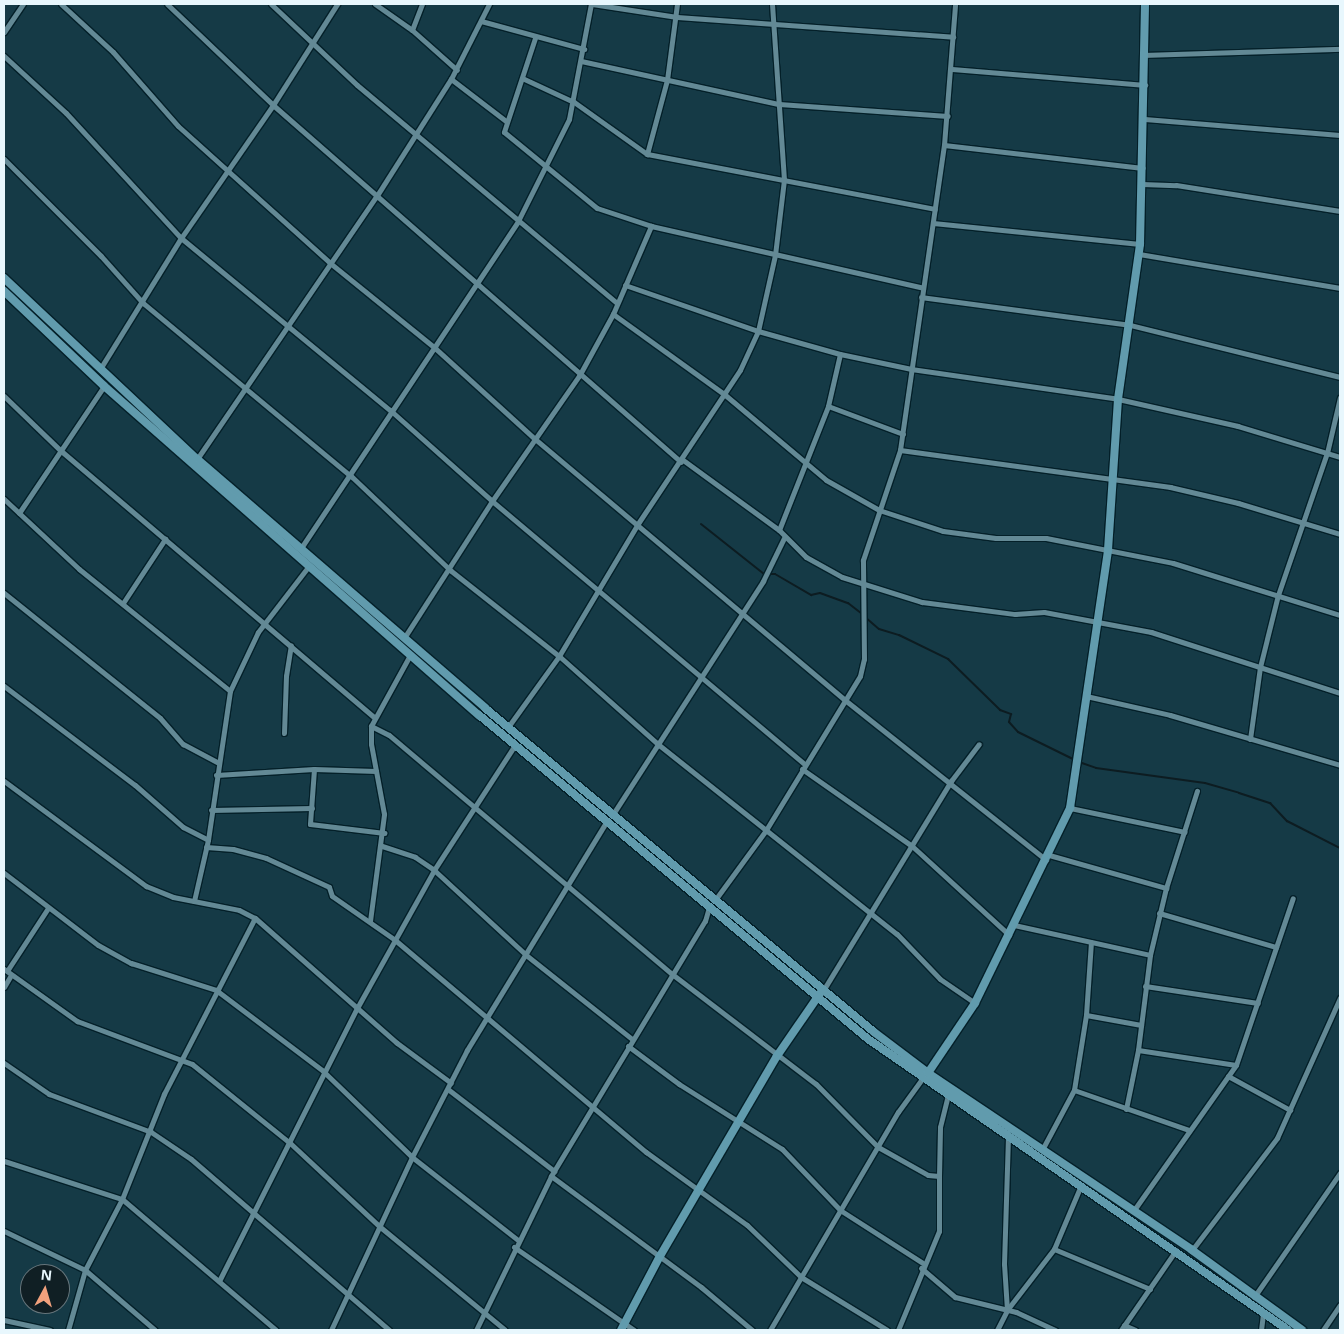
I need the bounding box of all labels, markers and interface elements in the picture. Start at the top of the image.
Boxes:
north arrow [20,1264,70,1314]
text: N [40,1265,53,1285]

